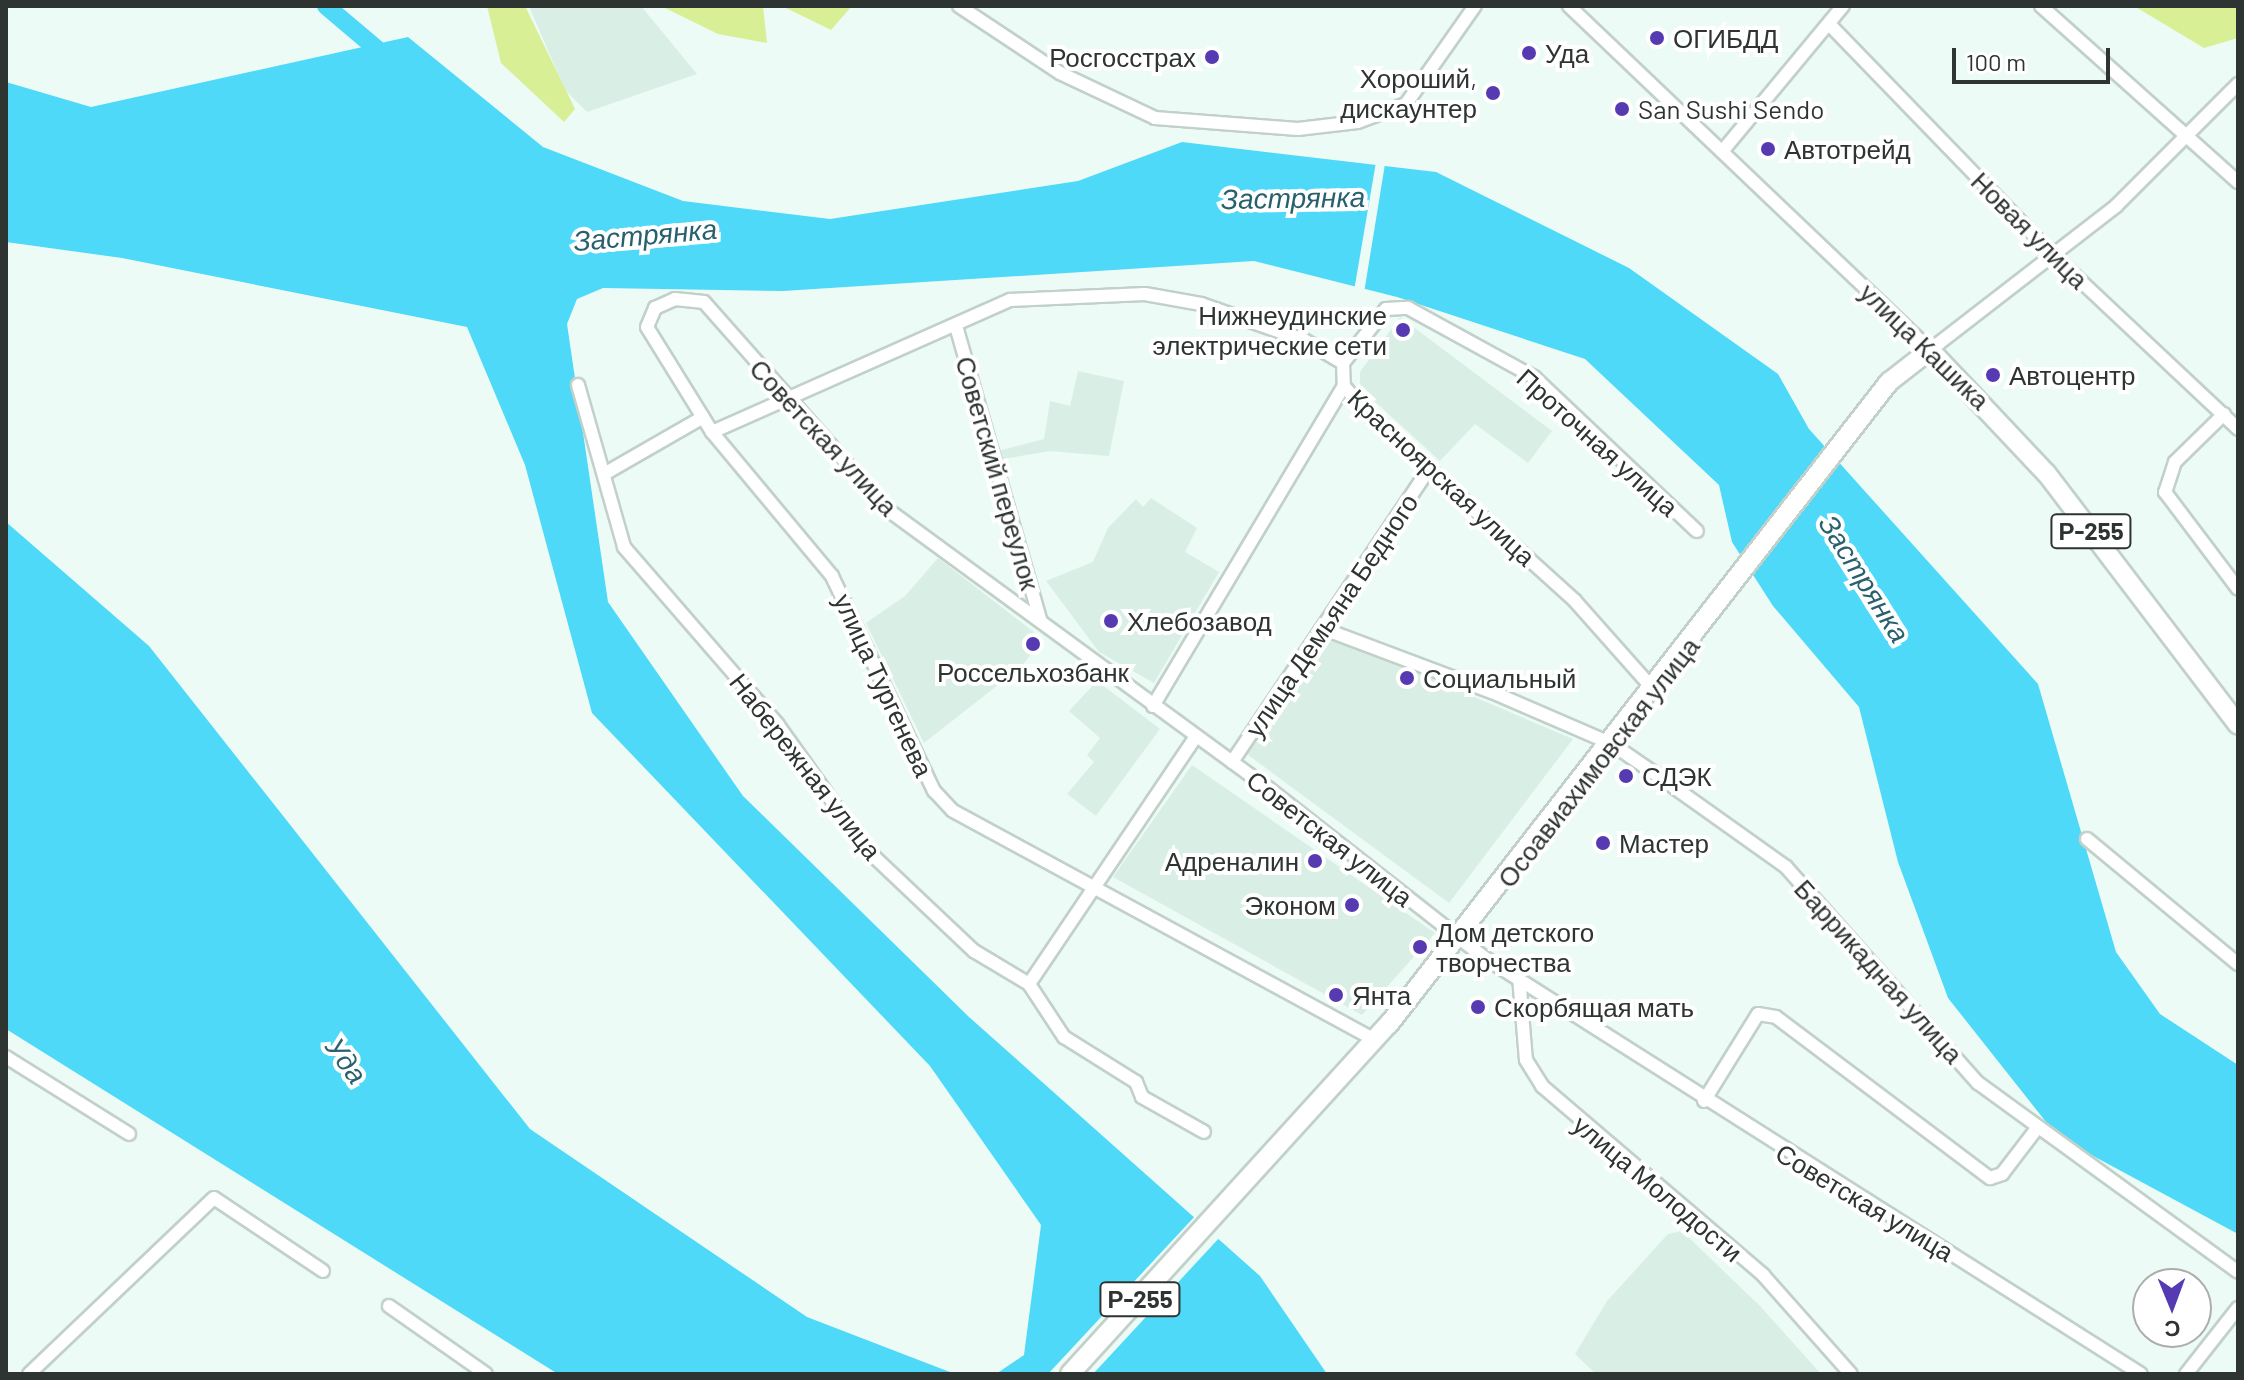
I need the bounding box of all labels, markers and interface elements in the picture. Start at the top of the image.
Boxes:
place label: ОГИБДД [1673,22,1778,54]
marker: ОГИБДД [1648,29,1666,47]
scale bar [1956,32,2114,82]
place label: Уда [1545,37,1589,69]
place label: Росгосстрах [1049,41,1196,73]
marker: Уда [1520,44,1538,62]
text: 100 m [1966,47,2026,76]
marker: Росгосстрах [1203,48,1221,66]
place label: Хороший, дискаунтер [1340,62,1477,124]
marker: Хороший, дискаунтер [1484,84,1502,102]
place label: San Sushi Sendo [1638,93,1824,125]
marker: San Sushi Sendo [1613,100,1631,118]
place label: Автотрейд [1784,133,1911,165]
marker: Автотрейд [1759,140,1777,158]
street label: Новая улица [1965,165,2095,295]
water label: Застрянка [1221,179,1365,215]
water label: Застрянка [572,211,718,257]
street label: улица Кашика [1854,276,1996,416]
place label: Нижнеудинские электрические сети [1153,299,1387,360]
marker: Нижнеудинские электрические сети [1394,321,1412,339]
street label: Советская улица [744,352,904,522]
street label: Советский переулок [950,353,1046,593]
place label: Автоцентр [2009,359,2135,391]
street label: Проточная улица [1511,362,1685,522]
marker: Автоцентр [1984,366,2002,384]
street label: Красноярская улица [1342,382,1542,572]
street label: улица Демьяна Бедного [1238,487,1424,743]
water label: Застрянка [1813,508,1917,648]
road number: Р-255 [2049,511,2133,551]
street label: улица Тургенева [828,588,940,782]
place label: Хлебозавод [1127,605,1272,637]
marker: Хлебозавод [1102,612,1120,630]
street label: Осоавиахимовская улица [1491,631,1705,893]
marker: Россельхозбанк [1024,635,1042,653]
place label: Россельхозбанк [937,656,1129,688]
place label: Социальный [1423,662,1576,694]
street label: Набережная улица [724,667,888,865]
marker: Социальный [1398,669,1416,687]
place label: СДЭК [1642,760,1712,792]
street label: Советская улица [1241,763,1419,913]
marker: СДЭК [1617,767,1635,785]
place label: Мастер [1619,827,1709,859]
marker: Мастер [1594,834,1612,852]
place label: Адреналин [1165,845,1299,877]
marker: Адреналин [1306,852,1324,870]
street label: Баррикадная улица [1788,873,1970,1069]
place label: Эконом [1244,889,1336,921]
marker: Эконом [1343,896,1361,914]
place label: Дом детского творчества [1436,916,1594,978]
marker: Дом детского творчества [1411,938,1429,956]
place label: Янта [1352,979,1411,1011]
marker: Янта [1327,986,1345,1004]
place label: Скорбящая мать [1494,991,1694,1023]
marker: Скорбящая мать [1469,998,1487,1016]
water label: Уда [319,1030,375,1090]
street label: улица Молодости [1567,1108,1749,1268]
street label: Советская улица [1770,1137,1960,1267]
north arrow [2132,1268,2212,1348]
road number: Р-255 [1098,1279,1182,1319]
text: С [2164,1317,2181,1343]

